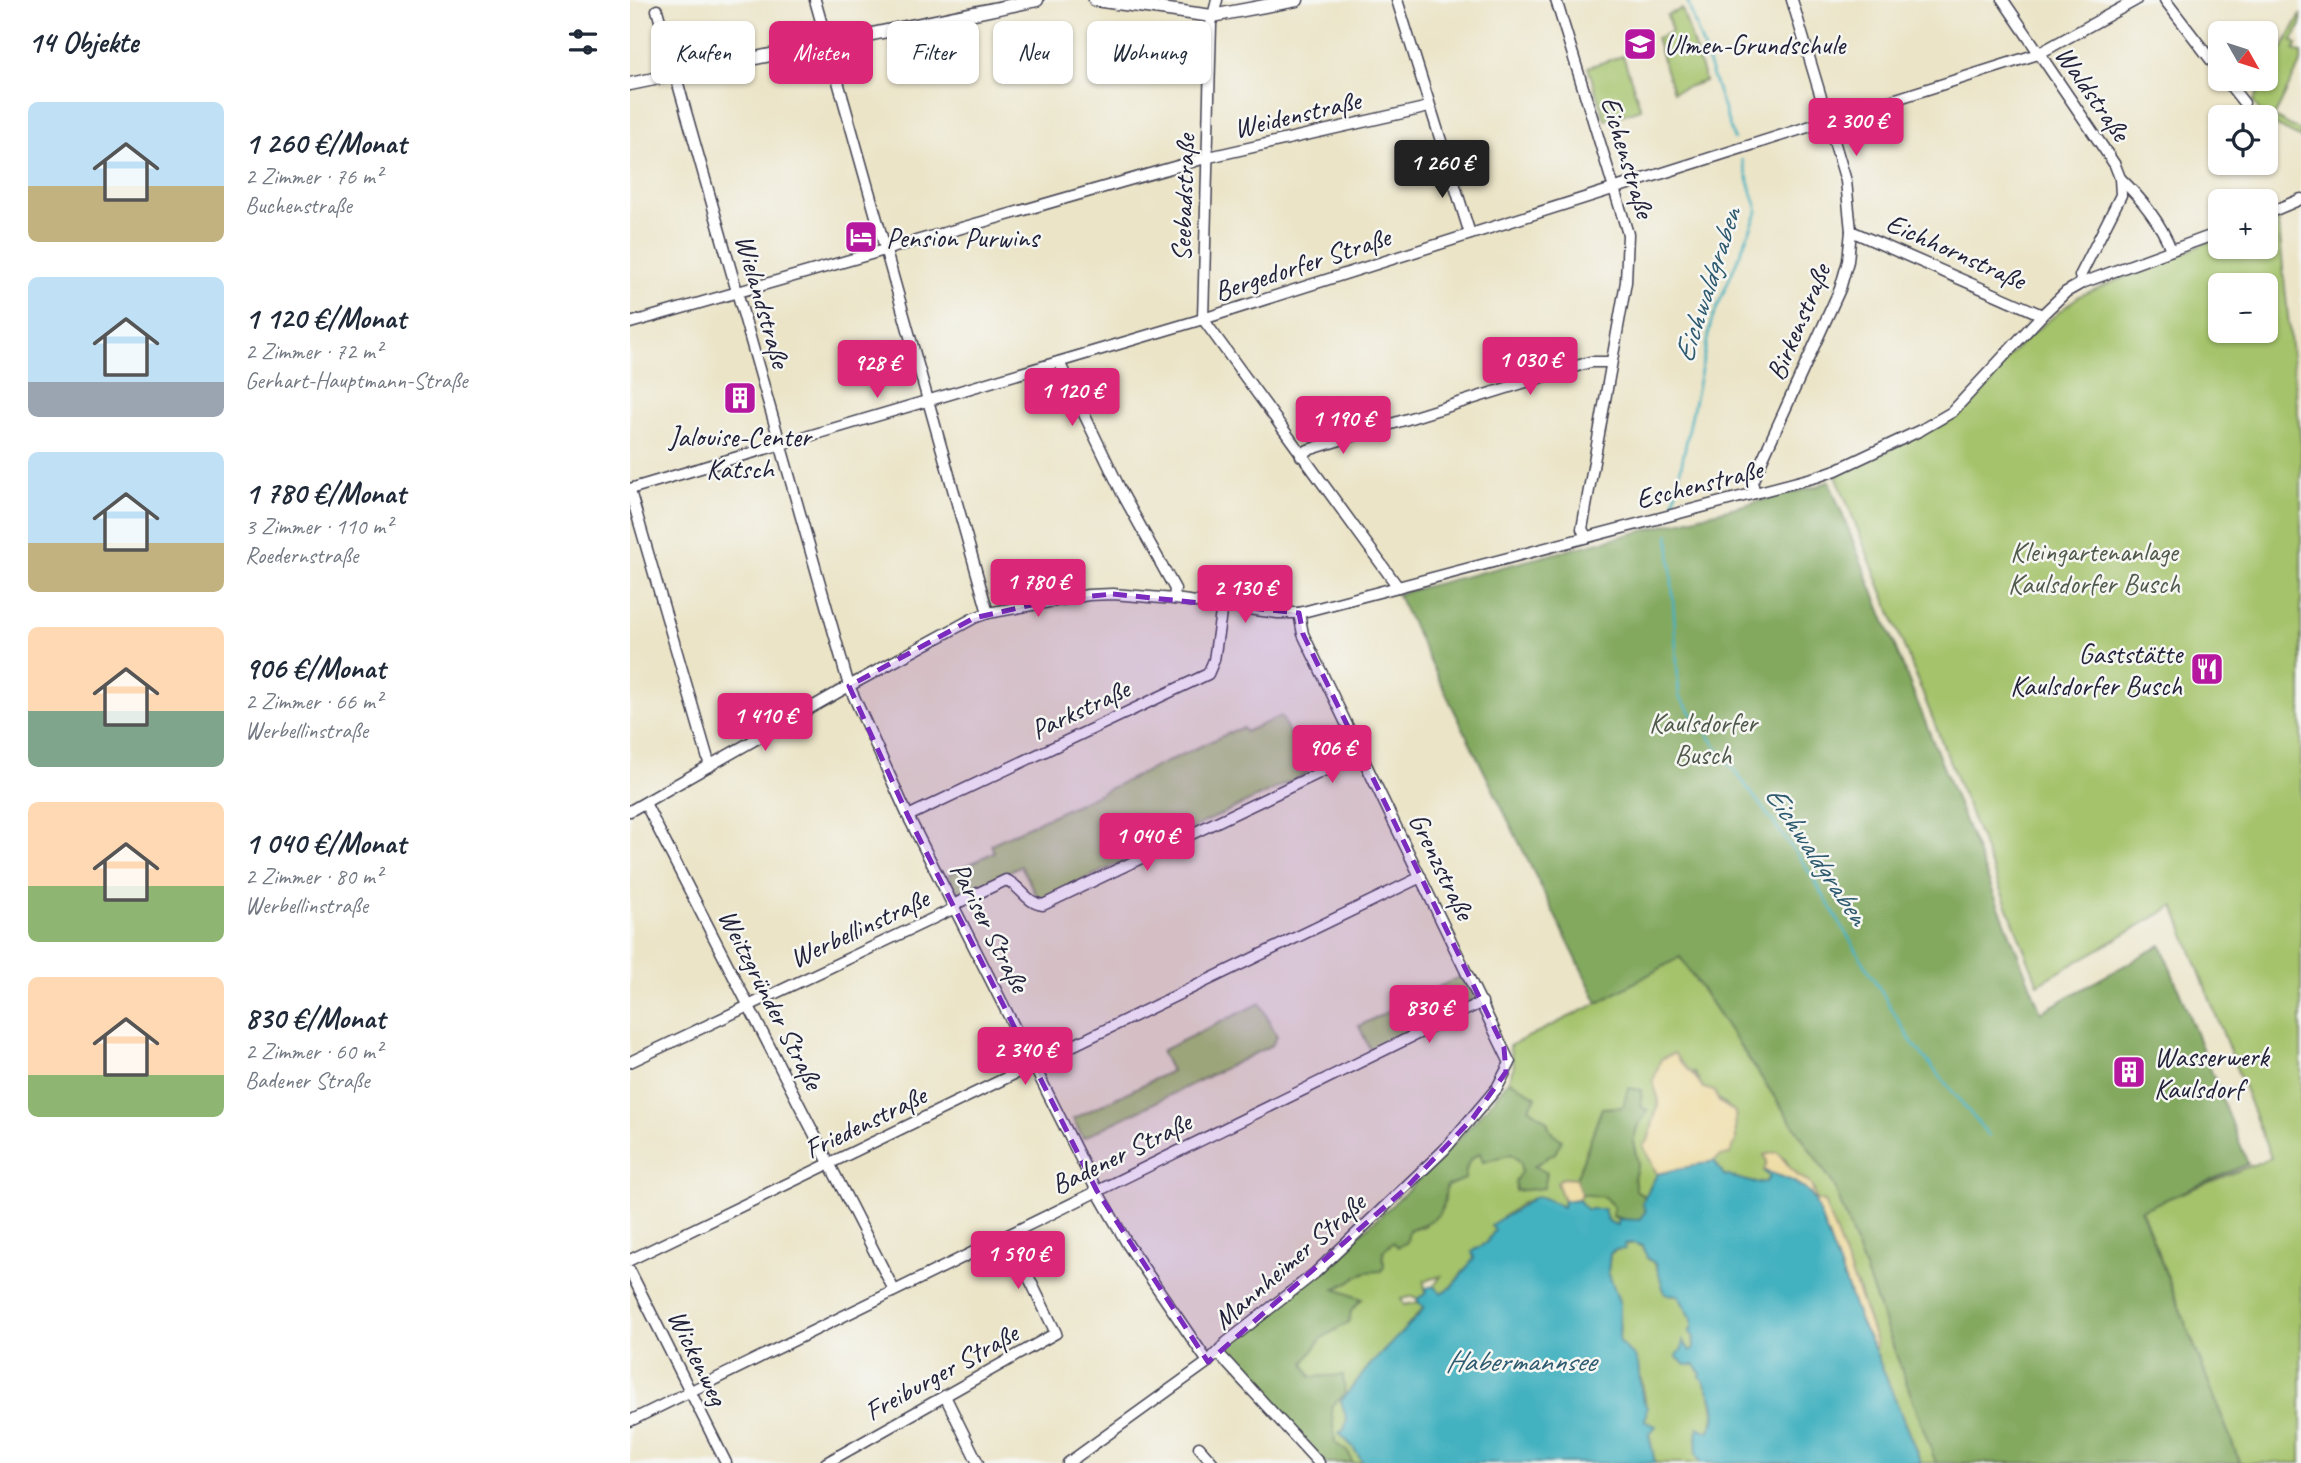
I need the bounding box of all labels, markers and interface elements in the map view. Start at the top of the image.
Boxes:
chip: Kaufen [651,21,755,84]
chip: Mieten [769,21,873,84]
chip: Filter [887,21,979,84]
chip: Neu [993,21,1073,84]
chip: Wohnung [1087,21,1211,84]
north arrow [2208,21,2278,91]
map controls [2208,21,2278,343]
text: 14 Objekte [28,23,138,61]
icon: filters [564,23,602,61]
school or university icon: Ulmen-Grundschule [1621,25,1659,63]
place label: Ulmen-Grundschule [1664,27,1847,62]
street label: Waldstraße [2048,39,2140,149]
street label: Weidenstraße [1230,82,1366,146]
street label: Eichenstraße [1593,92,1664,224]
pin: 2 300 € [1791,99,1921,158]
button: locate [2208,105,2278,175]
text: 2 300 € [1825,106,1887,135]
text: 1 260 €/Monat [245,124,406,162]
icon: home [84,130,168,214]
street label: Seebadstraße [1163,132,1203,262]
pin: 1 260 € [1377,140,1507,200]
text: 1 260 € [1410,148,1474,177]
text: 2 Zimmer · 76 m² [245,162,382,191]
button: + [2208,189,2278,259]
text: Buchenstraße [245,191,352,220]
water label: Eichwaldgraben [1664,201,1751,367]
street label: Eichhornstraße [1881,205,2033,298]
hotel icon: Pension Purwins [842,218,880,256]
street label: Bergedorfer Straße [1210,219,1396,309]
place label: Pension Purwins [886,220,1041,255]
street label: Wielandstraße [727,231,799,373]
street label: Birkenstraße [1758,257,1839,385]
button: − [2208,273,2278,343]
text: 1 120 €/Monat [245,299,406,337]
icon: home [84,305,168,389]
text: 2 Zimmer · 72 m² [245,337,382,366]
pin: 1 030 € [1465,338,1595,397]
pin: 928 € [828,340,926,400]
text: 1 030 € [1499,345,1561,374]
text: 928 € [854,348,900,377]
text: Gerhart-Hauptmann-Straße [245,366,468,395]
pin: 1 120 € [1007,368,1137,428]
text: 1 120 € [1041,376,1103,405]
building icon: Jalouise-Center Katsch [721,379,759,417]
pin: 1 190 € [1278,396,1408,456]
text: 1 190 € [1312,404,1374,433]
place label: Jalouise-Center Katsch [667,419,813,486]
street label: Eschenstraße [1632,451,1768,517]
text: 1 780 €/Monat [245,474,406,512]
icon: home [84,480,168,564]
text: 3 Zimmer · 110 m² [245,512,392,541]
park label: Kleingartenanlage Kaulsdorfer Busch [2008,534,2180,601]
text: Roedernstraße [245,541,358,570]
pin: 1 780 € [973,560,1103,619]
pin: 2 130 € [1180,566,1310,625]
text: 1 780 € [1007,567,1069,596]
text: 2 130 € [1214,573,1276,602]
place label: Gaststätte Kaulsdorfer Busch [2010,636,2184,703]
text: 906 €/Monat [245,649,385,687]
restaurant icon: Gaststätte Kaulsdorfer Busch [2188,650,2226,688]
icon: home [84,655,168,739]
street label: Parkstraße [1025,670,1137,747]
text: 2 Zimmer · 66 m² [245,687,382,716]
pin: 1 410 € [700,694,830,753]
text: 1 410 € [734,701,796,730]
park label: Kaulsdorfer Busch [1649,705,1759,772]
text: Werbellinstraße [245,716,368,745]
pin: 906 € [1283,726,1381,785]
text: 906 € [1308,733,1356,762]
water label: Eichwaldgraben [1756,778,1879,934]
street label: Grenzstraße [1401,807,1484,927]
pin: 1 040 € [1082,814,1212,873]
text: 1 040 € [1116,821,1178,850]
text: 1 040 €/Monat [245,824,406,862]
icon: home [84,830,168,914]
street label: Pariser Straße [942,856,1038,999]
text: 2 Zimmer · 80 m² [245,862,382,891]
street label: Werbellinstraße [784,880,936,975]
text: Werbellinstraße [245,891,368,920]
street label: Weitzgründer Straße [711,903,832,1097]
pin: 830 € [1380,986,1478,1045]
text: 830 € [1406,993,1452,1022]
text: 830 €/Monat [245,999,385,1037]
icon: home [84,1005,168,1089]
pin: 2 340 € [960,1028,1090,1087]
text: 2 340 € [994,1035,1056,1064]
text: 2 Zimmer · 60 m² [245,1037,382,1066]
place label: Wasserwerk Kaulsdorf [2154,1039,2270,1106]
building icon: Wasserwerk Kaulsdorf [2110,1053,2148,1091]
text: Badener Straße [245,1066,369,1095]
street label: Friedenstraße [798,1077,933,1166]
street label: Badener Straße [1045,1103,1198,1202]
street label: Mannheimer Straße [1206,1184,1374,1337]
pin: 1 590 € [953,1232,1083,1291]
text: 1 590 € [987,1239,1049,1268]
street label: Wickenweg [660,1304,737,1412]
street label: Freiburger Straße [858,1315,1025,1428]
water label: Habermannsee [1445,1342,1599,1380]

